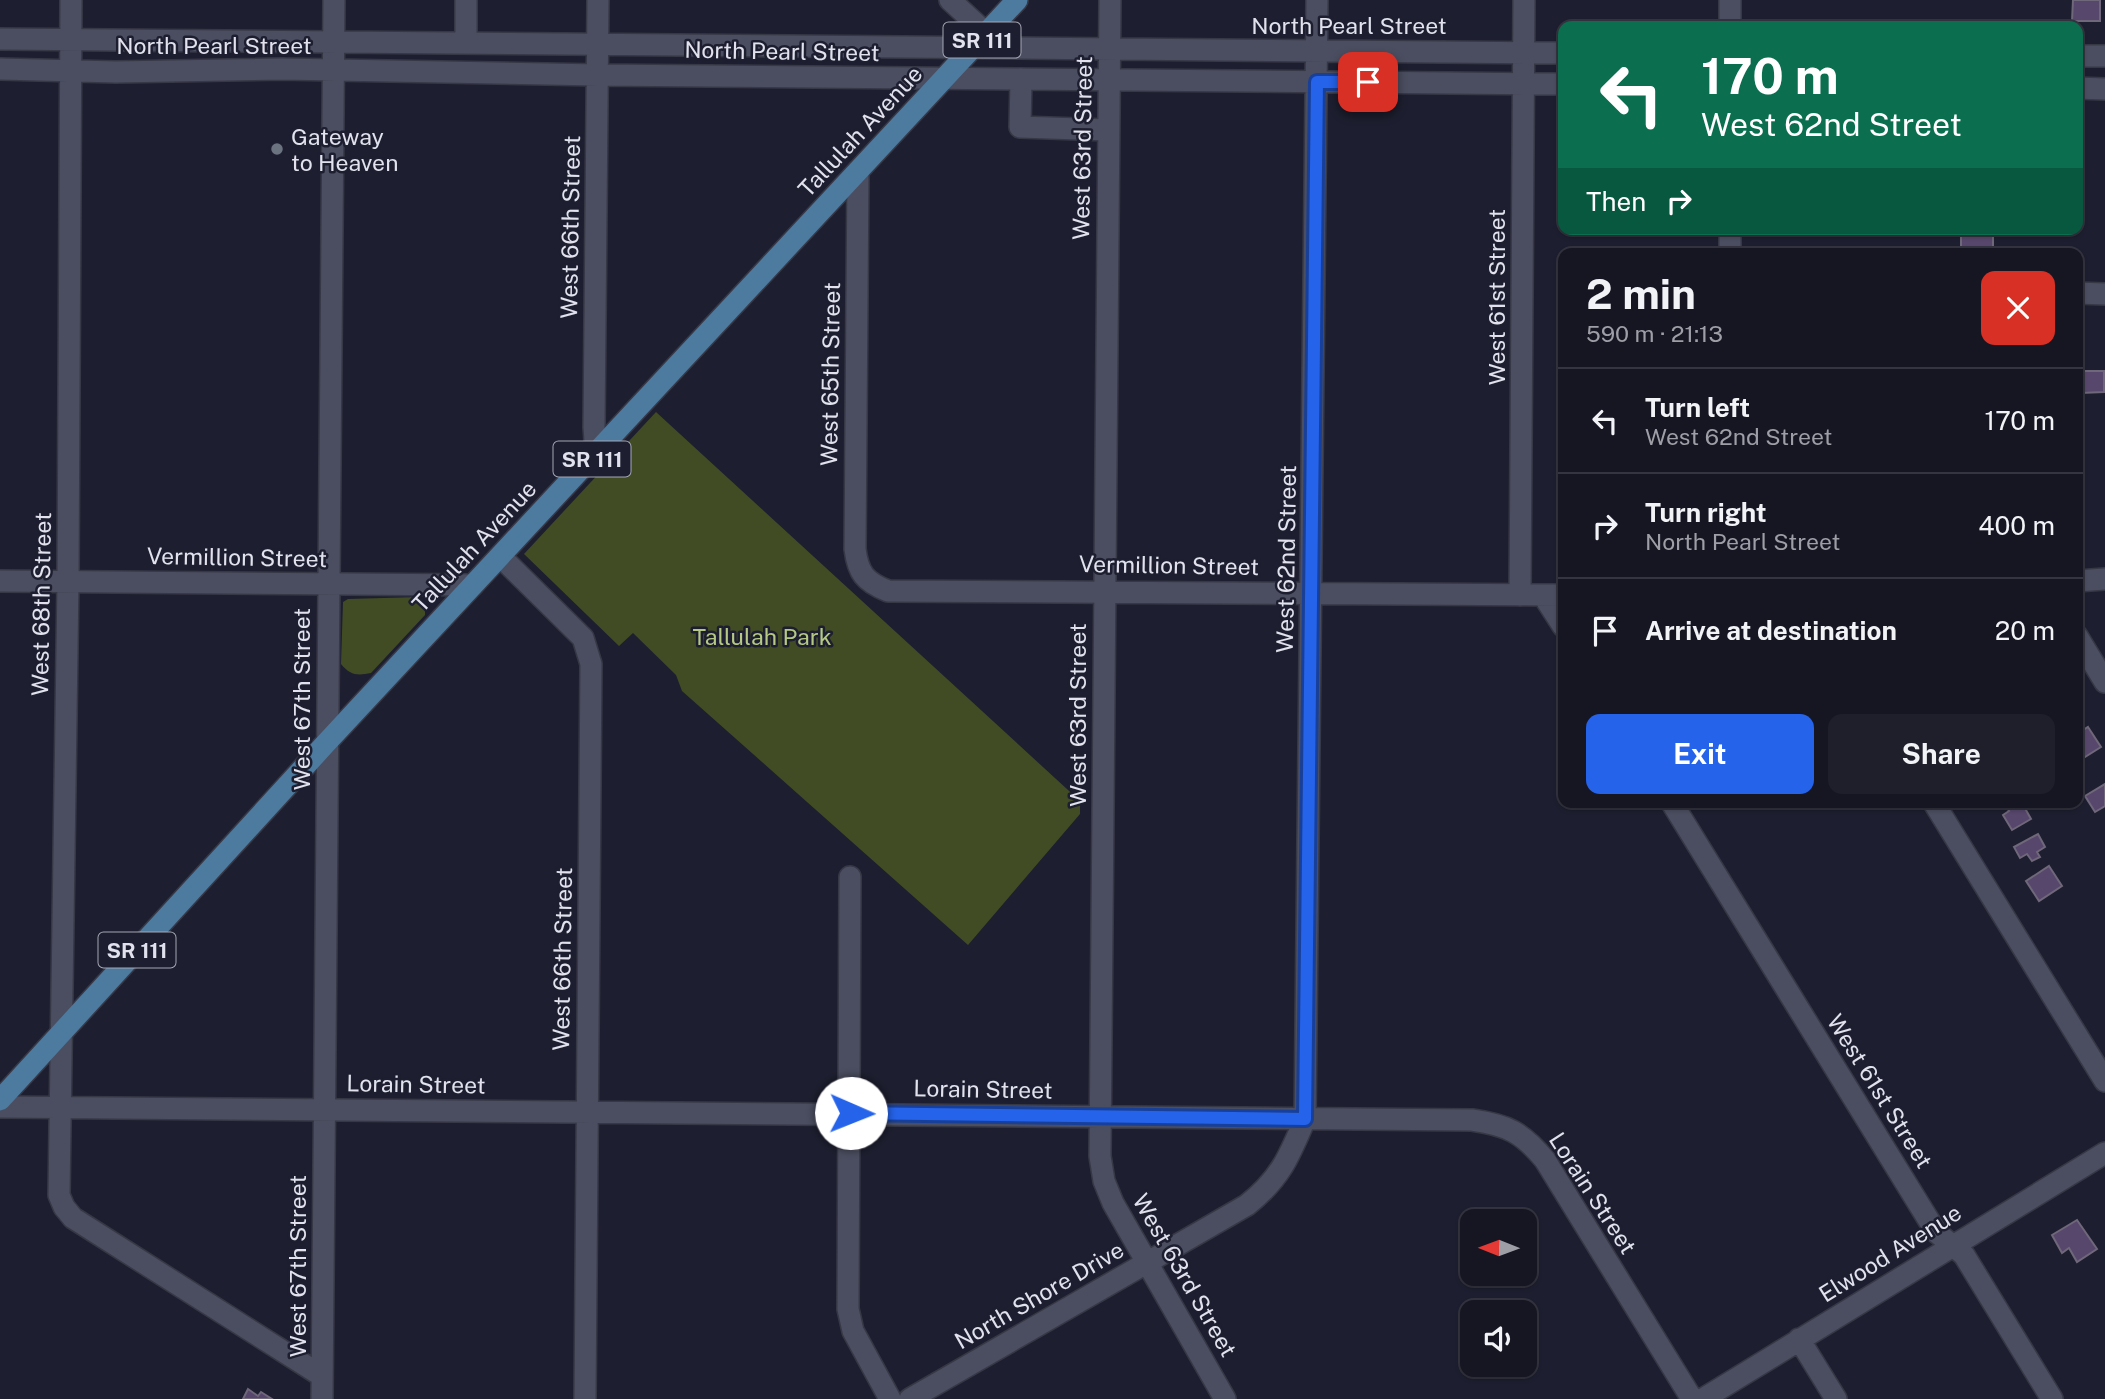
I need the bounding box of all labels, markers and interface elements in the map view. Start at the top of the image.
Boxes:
street label: North Pearl Street [1251,12,1447,39]
road number: SR 111 [944,22,1020,58]
street label: North Pearl Street [116,32,312,59]
street label: North Pearl Street [684,36,880,66]
text: 170 m [1701,47,1839,105]
icon: left [1586,49,1677,140]
pin [1338,52,1398,112]
street label: West 63rd Street [1067,56,1097,240]
street label: Tallulah Avenue [792,60,928,202]
icon: arrive [1349,63,1387,101]
text: West 62nd Street [1701,106,1962,143]
place label: Gateway to Heaven [291,123,398,176]
street label: West 66th Street [555,135,585,319]
marker: Gateway to Heaven [269,141,285,157]
icon: right [1660,182,1698,220]
text: Then [1586,186,1646,217]
street label: West 61st Street [1483,209,1510,385]
text: 2 min [1586,269,1696,318]
button: close [1981,271,2055,345]
street label: West 65th Street [815,282,845,466]
text: 590 m · 21:13 [1586,320,1723,347]
text: Turn left [1645,392,1750,423]
icon: left [1586,402,1624,440]
text: 170 m [1985,405,2055,436]
text: West 62nd Street [1645,423,1833,450]
road number: SR 111 [554,442,630,476]
street label: West 62nd Street [1271,465,1301,653]
street label: Tallulah Avenue [406,475,542,617]
text: Turn right [1645,497,1767,528]
icon: right [1586,507,1624,545]
text: 400 m [1978,510,2055,541]
street label: West 68th Street [26,512,56,696]
text: North Pearl Street [1645,528,1840,555]
street label: Vermillion Street [147,542,327,572]
street label: Vermillion Street [1079,550,1259,580]
street label: West 67th Street [288,608,315,790]
icon: arrive [1586,612,1624,650]
text: Arrive at destination [1645,615,1897,646]
text: 20 m [1995,615,2055,646]
park label: Tallulah Park [692,623,832,650]
street label: West 63rd Street [1064,623,1091,807]
button: Exit [1586,714,1814,794]
button: Share [1828,714,2055,794]
street label: West 66th Street [547,867,577,1051]
road number: SR 111 [99,932,176,968]
street label: West 61st Street [1822,1009,1938,1173]
street label: Lorain Street [346,1069,486,1099]
street label: Lorain Street [913,1074,1053,1104]
position arrow [814,1076,888,1150]
street label: Lorain Street [1544,1127,1642,1259]
street label: West 67th Street [284,1175,311,1357]
street label: West 63rd Street [1127,1189,1243,1361]
street label: Elwood Avenue [1814,1198,1966,1308]
north arrow [1460,1209,1536,1286]
map controls [1460,1209,1537,1377]
street label: North Shore Drive [950,1236,1128,1354]
button: sound [1460,1300,1537,1377]

